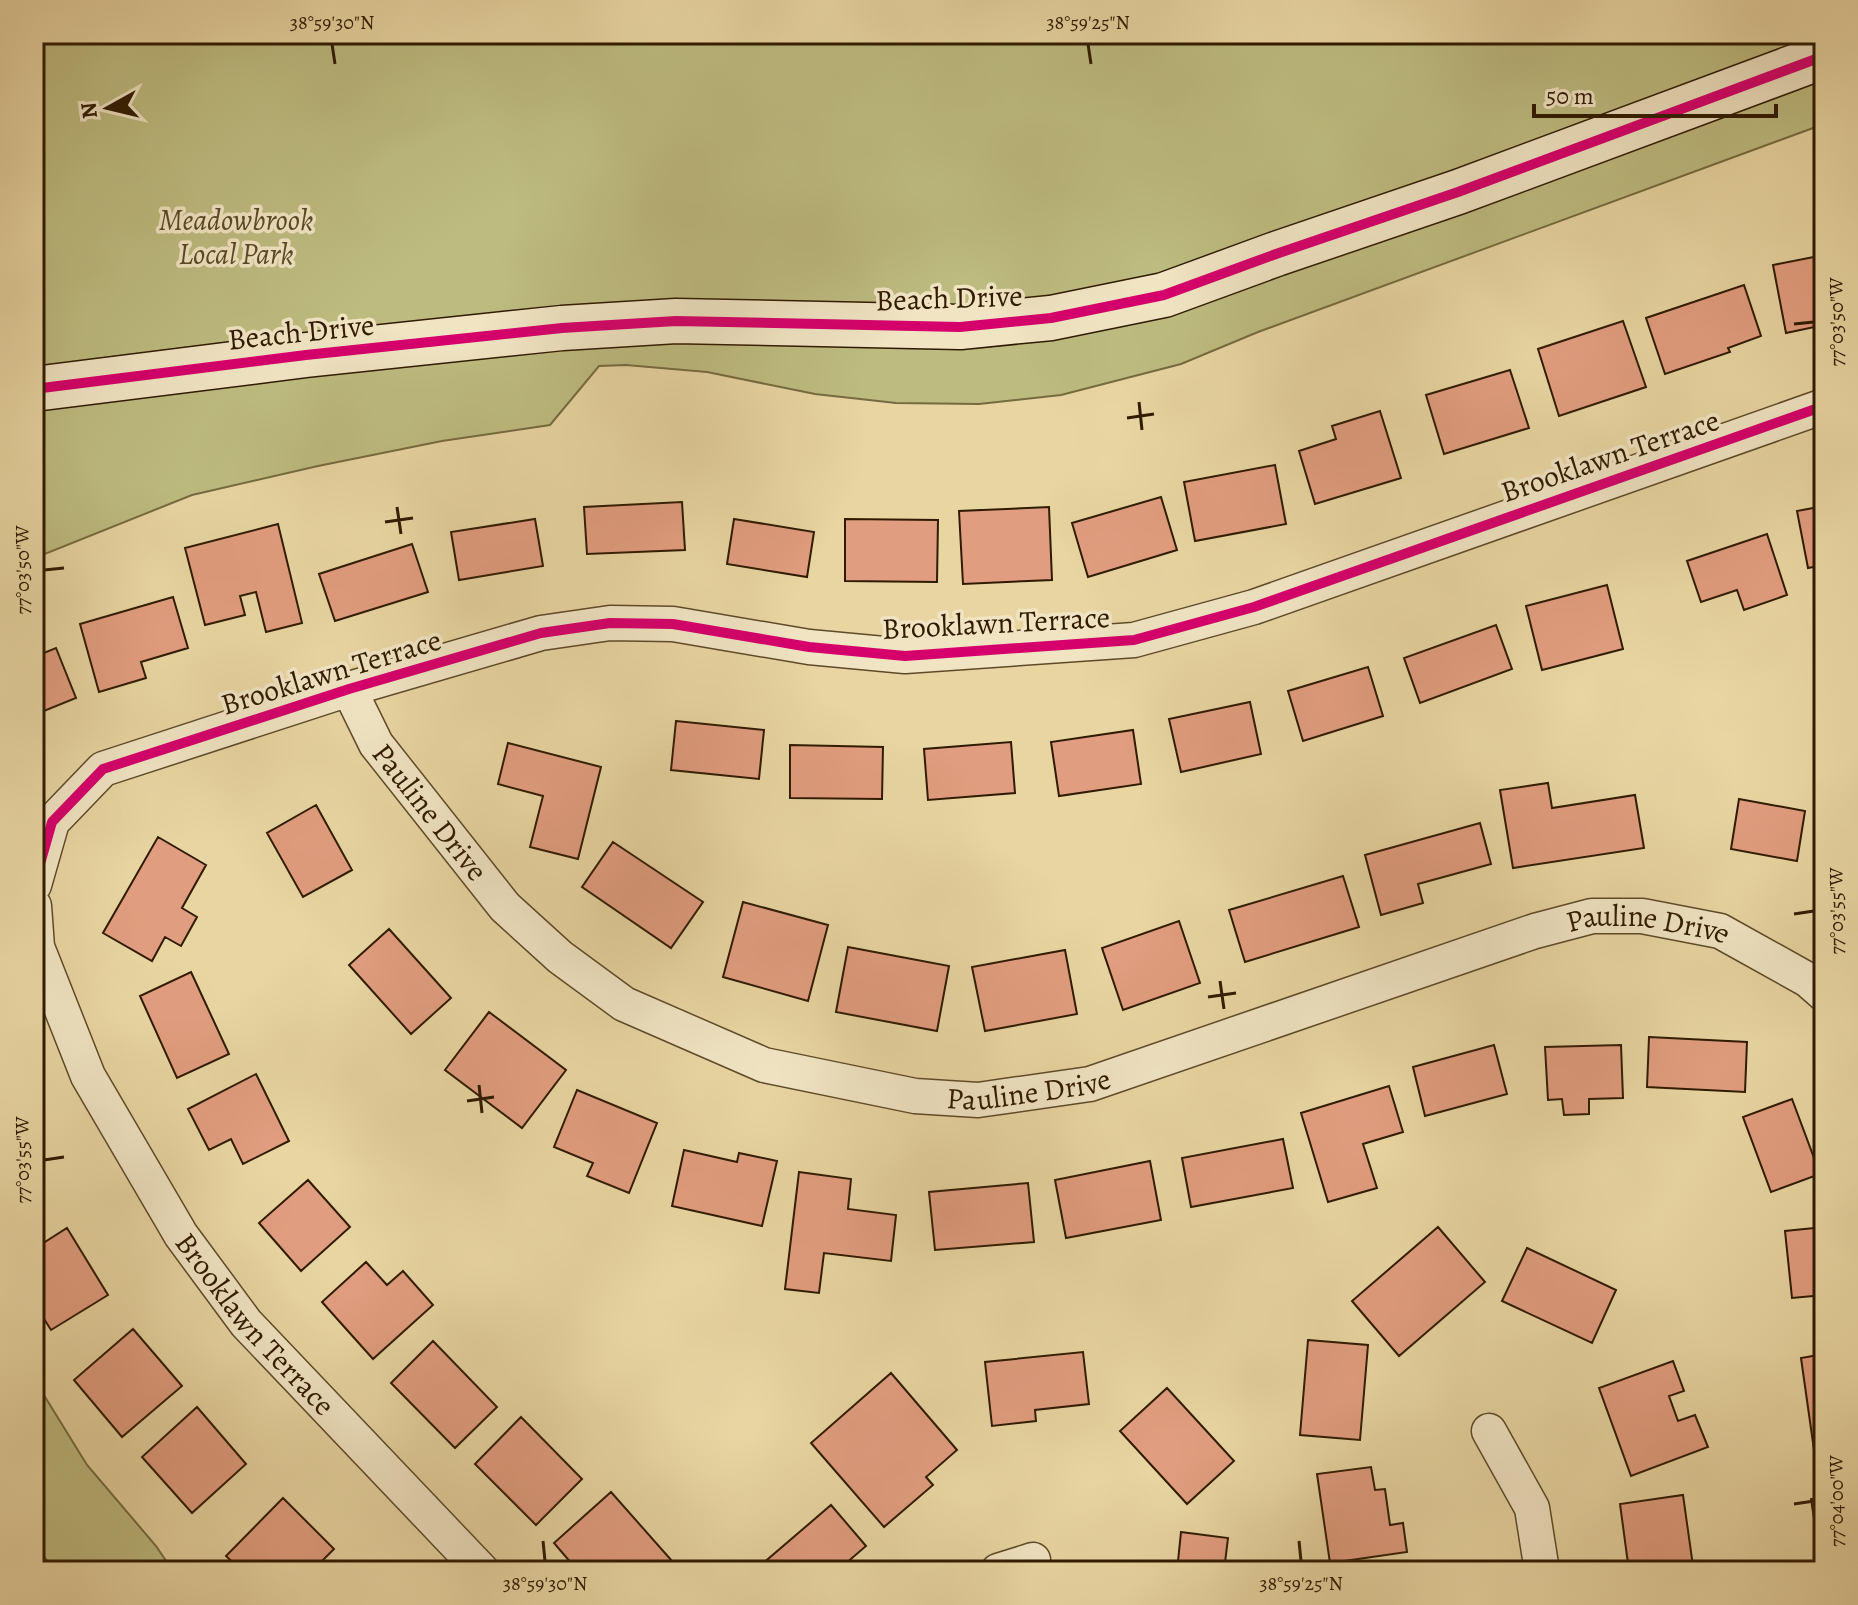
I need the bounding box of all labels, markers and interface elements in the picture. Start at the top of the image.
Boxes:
text: 38°59'30"N [290,9,374,36]
text: 38°59'25"N [1046,9,1130,36]
north arrow [68,68,148,148]
scale bar [1534,68,1776,118]
text: 50 m [1546,80,1594,112]
text: N [73,101,105,121]
park label: Meadowbrook Local Park [159,200,313,274]
street label: Beach Drive [875,275,1023,321]
text: 77°03'50"W [1823,277,1850,367]
street label: Beach Drive [226,304,376,360]
street label: Brooklawn Terrace [1496,400,1724,512]
text: 77°03'50"W [9,525,36,615]
street label: Brooklawn Terrace [881,597,1111,649]
street label: Brooklawn Terrace [216,620,446,724]
street label: Pauline Drive [363,735,497,889]
text: 77°03'55"W [1823,867,1850,955]
street label: Pauline Drive [1562,896,1738,953]
street label: Pauline Drive [945,1058,1116,1120]
text: 77°03'55"W [9,1116,36,1204]
street label: Brooklawn Terrace [166,1225,344,1424]
text: 77°04'00"W [1823,1455,1850,1547]
text: 38°59'30"N [503,1570,587,1597]
text: 38°59'25"N [1259,1570,1343,1597]

